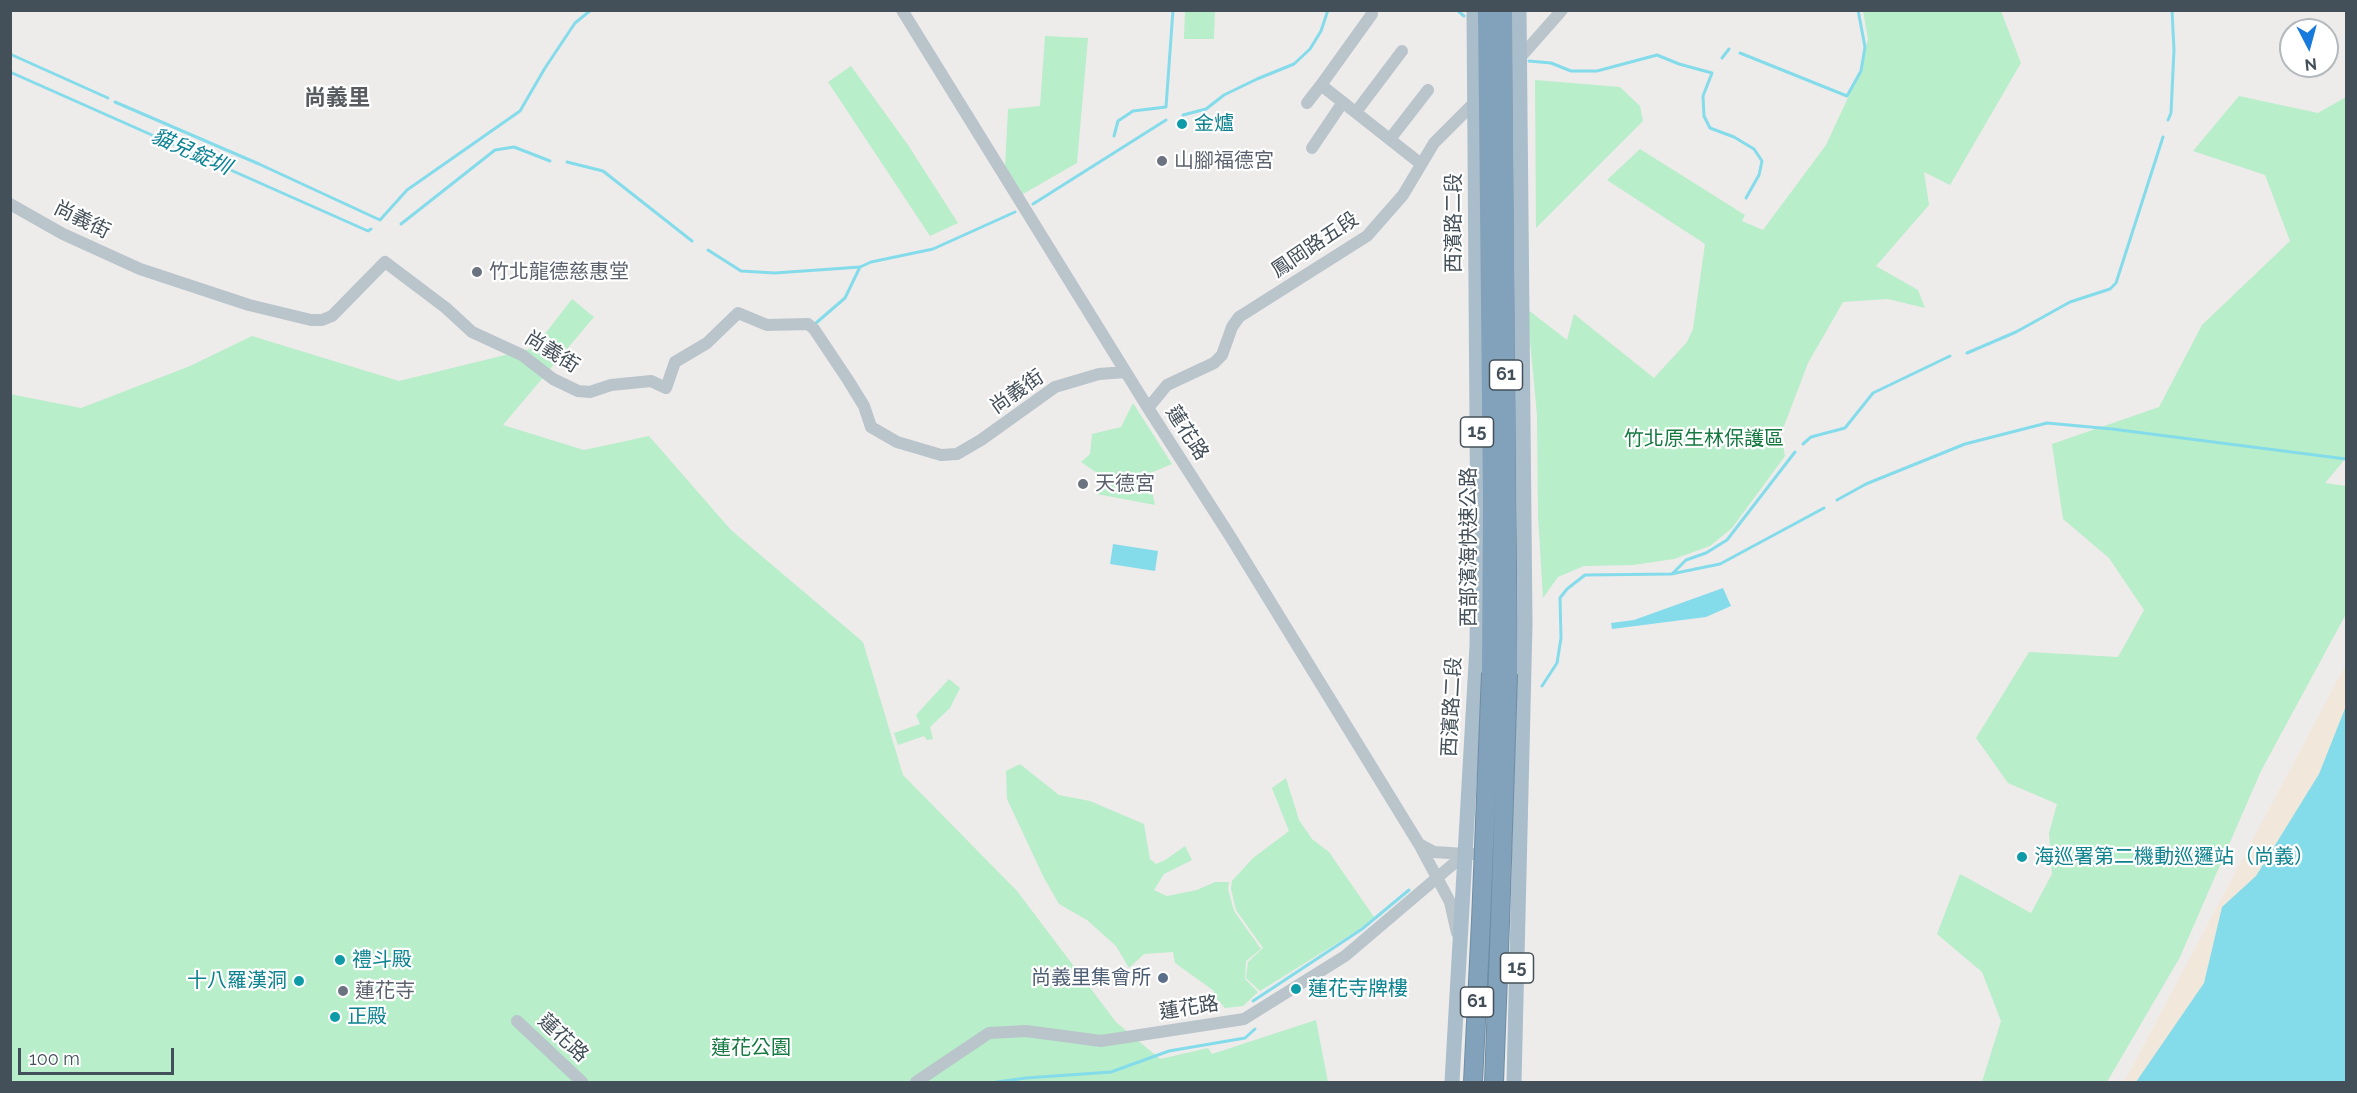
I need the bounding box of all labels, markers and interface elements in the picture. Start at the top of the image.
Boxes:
north arrow [2279,18,2339,78]
text: N [2304,54,2318,74]
district label: 尚義里 [304,85,370,111]
place label: 金爐 [1194,112,1234,136]
marker: 金爐 [1175,117,1189,131]
water label: 貓兒錠圳 [148,123,234,181]
place label: 山腳福德宮 [1174,149,1274,173]
marker: 山腳福德宮 [1155,154,1169,168]
street label: 西濱路二段 [1442,173,1466,273]
street label: 尚義街 [50,196,114,244]
street label: 鳳岡路五段 [1267,207,1363,283]
place label: 竹北龍德慈惠堂 [489,260,629,284]
marker: 竹北龍德慈惠堂 [470,265,484,279]
street label: 尚義街 [520,326,584,378]
road number: 61 [1490,360,1522,390]
street label: 尚義街 [986,365,1048,419]
street label: 蓮花路 [1161,401,1213,465]
road number: 15 [1460,417,1494,447]
park label: 竹北原生林保護區 [1624,427,1784,451]
street label: 西部濱海快速公路 [1457,467,1481,627]
place label: 天德宮 [1095,472,1155,496]
marker: 天德宮 [1076,477,1090,491]
street label: 西濱路二段 [1437,656,1467,758]
place label: 海巡署第二機動巡邏站（尚義） [2034,845,2314,869]
marker: 海巡署第二機動巡邏站（尚義） [2015,850,2029,864]
place label: 禮斗殿 [352,948,412,972]
marker: 禮斗殿 [333,953,347,967]
road number: 15 [1500,953,1534,983]
place label: 尚義里集會所 [1031,966,1151,990]
place label: 十八羅漢洞 [187,969,287,993]
marker: 尚義里集會所 [1156,971,1170,985]
marker: 十八羅漢洞 [292,974,306,988]
place label: 蓮花寺牌樓 [1308,977,1408,1001]
place label: 蓮花寺 [355,979,415,1003]
marker: 蓮花寺牌樓 [1289,982,1303,996]
marker: 蓮花寺 [336,984,350,998]
road number: 61 [1460,987,1494,1017]
street label: 蓮花路 [1157,991,1221,1025]
place label: 正殿 [347,1005,387,1029]
street label: 蓮花路 [533,1009,593,1067]
marker: 正殿 [328,1010,342,1024]
scale bar [21,1036,177,1074]
park label: 蓮花公園 [711,1036,791,1060]
text: 100 m [29,1048,80,1069]

